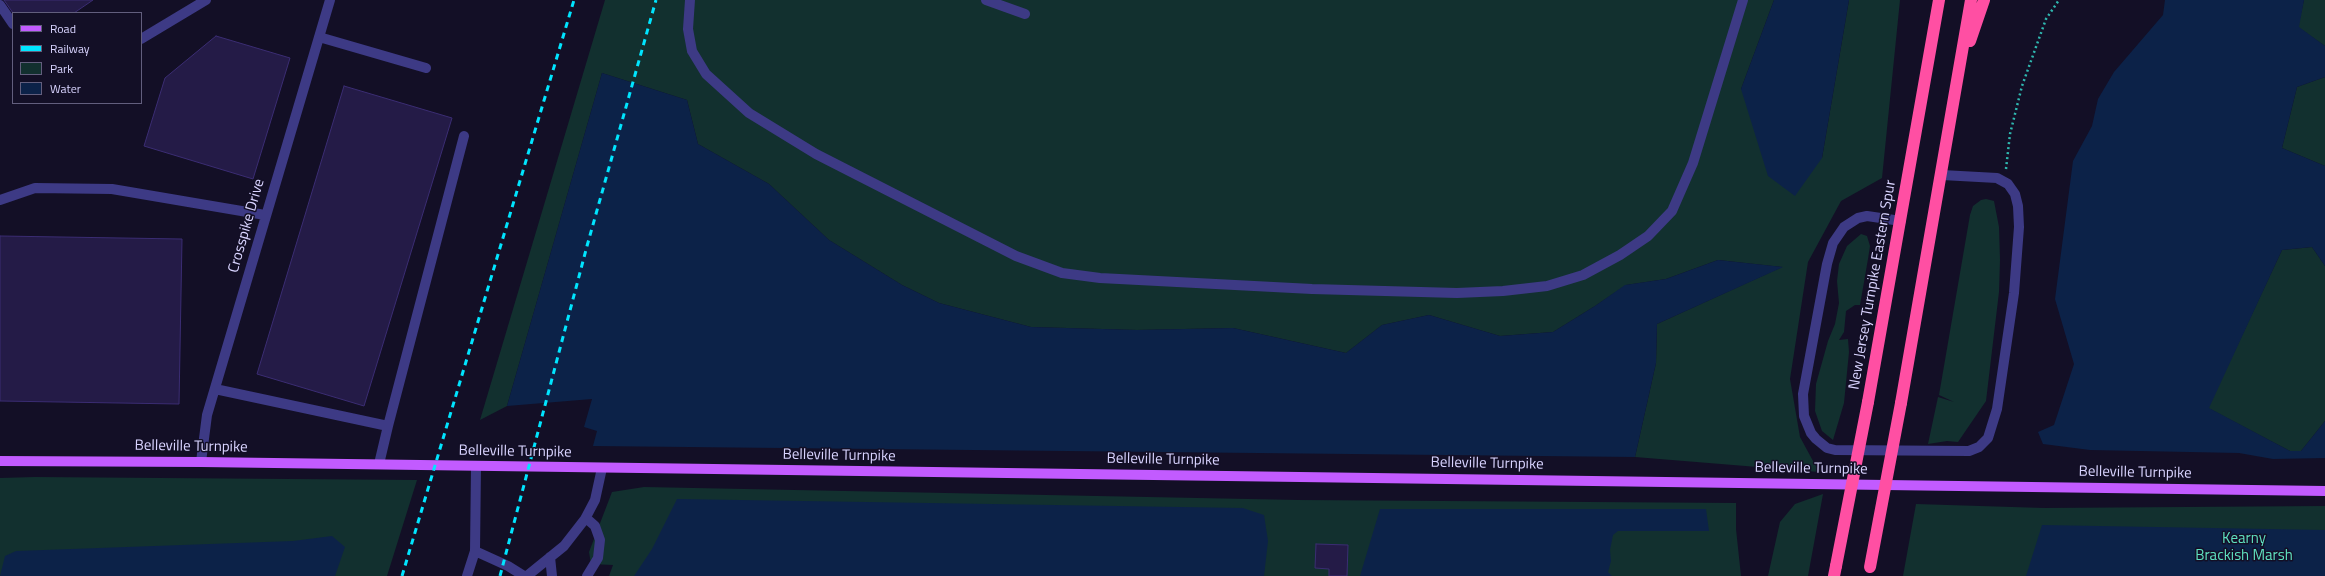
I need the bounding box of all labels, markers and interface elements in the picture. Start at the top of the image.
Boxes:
legend [12,12,142,104]
text: Road [50,19,76,38]
text: Railway [50,39,90,58]
text: Park [50,59,73,78]
text: Water [50,79,81,98]
street label: Crosspike Drive [225,177,269,275]
street label: New Jersey Turnpike Eastern Spur [1846,179,1900,391]
street label: Belleville Turnpike [134,437,248,457]
street label: Belleville Turnpike [458,442,572,462]
street label: Belleville Turnpike [782,446,896,466]
street label: Belleville Turnpike [1106,450,1220,470]
street label: Belleville Turnpike [1430,454,1544,474]
street label: Belleville Turnpike [1754,459,1868,479]
street label: Belleville Turnpike [2078,463,2192,483]
park label: Kearny Brackish Marsh [2195,530,2293,565]

